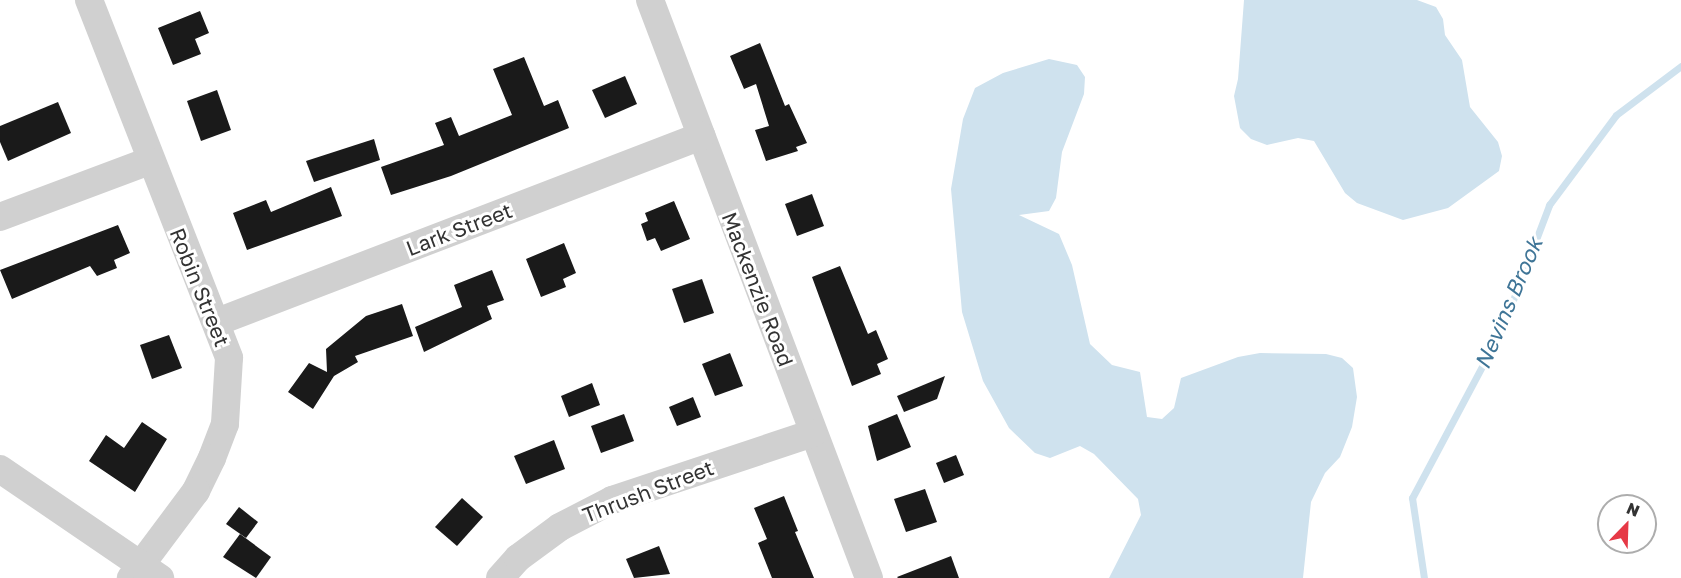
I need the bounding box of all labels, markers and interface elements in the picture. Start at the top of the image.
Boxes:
street label: Lark Street [402,197,516,261]
street label: Mackenzie Road [717,208,799,370]
street label: Robin Street [165,224,235,350]
water label: Nevins Brook [1469,233,1547,373]
street label: Thrush Street [579,454,717,528]
north arrow [1597,494,1657,554]
text: N [1624,498,1643,521]

